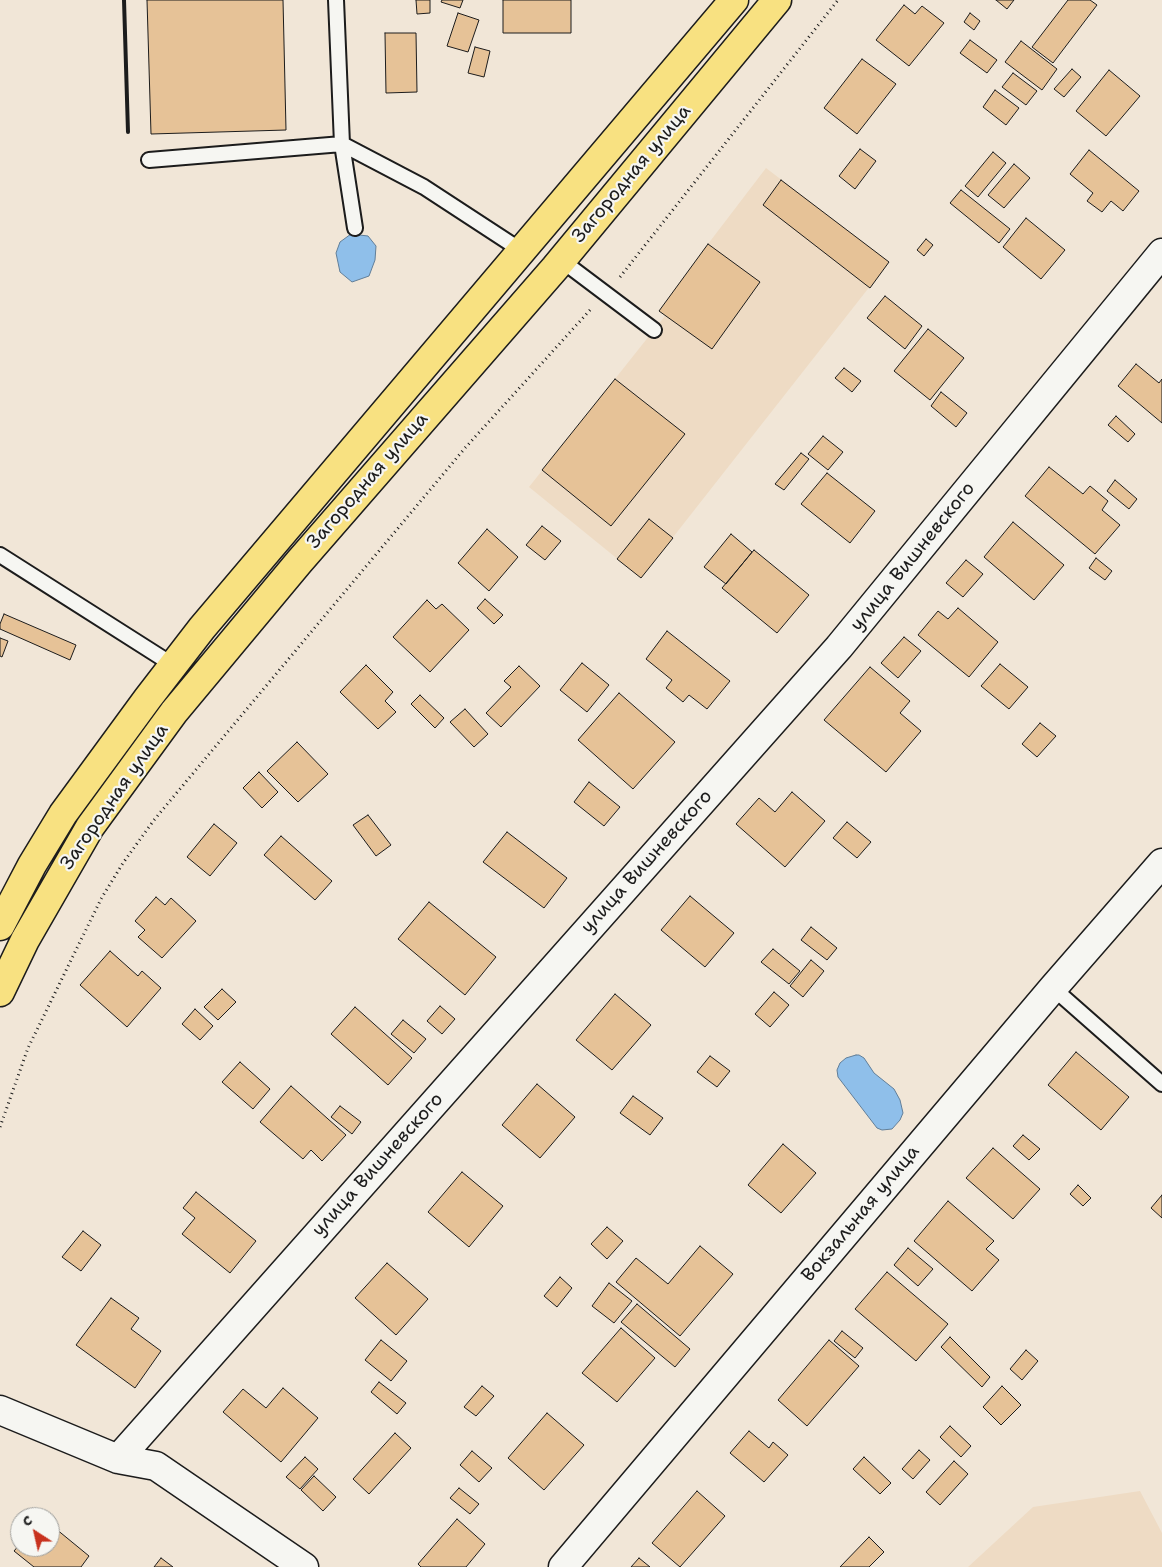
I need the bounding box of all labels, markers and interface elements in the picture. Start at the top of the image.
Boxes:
street label: Загородная улица [568,100,696,248]
street label: Загородная улица [303,408,433,554]
street label: улица Вишневского [846,478,980,636]
street label: Загородная улица [56,720,174,874]
street label: улица Вишневского [577,786,717,938]
street label: улица Вишневского [308,1089,448,1241]
street label: Вокзальная улица [797,1141,925,1287]
north arrow [10,1507,60,1557]
text: С [18,1511,36,1530]

